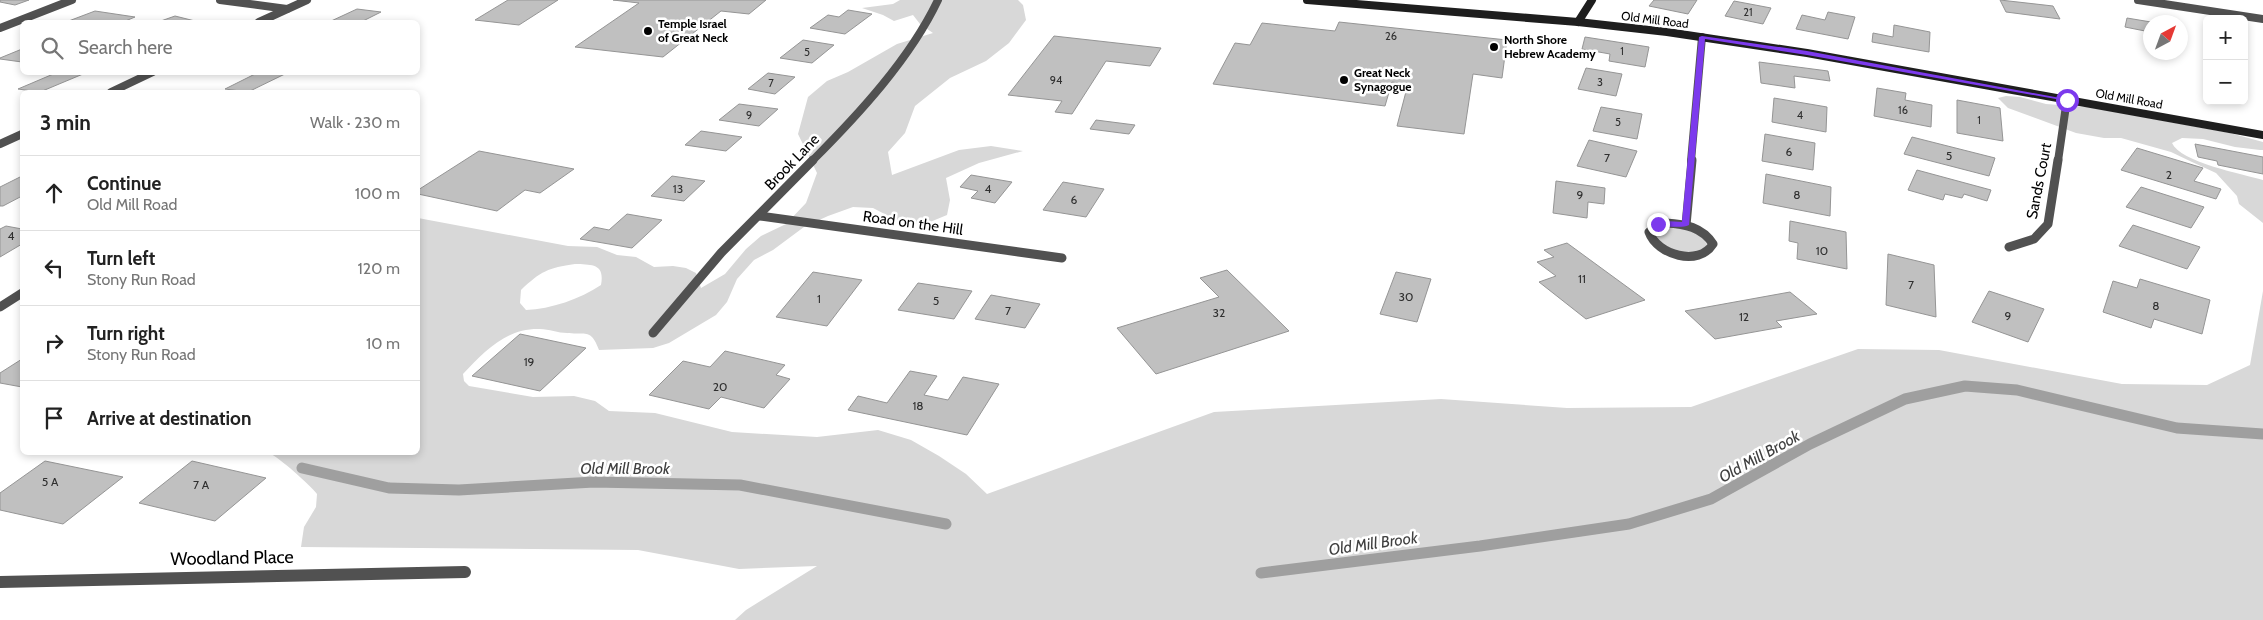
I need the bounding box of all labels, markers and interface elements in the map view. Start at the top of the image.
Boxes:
house number: 21 [1743,5,1753,19]
street label: Old Mill Road [1620,8,1690,31]
north arrow [2143,15,2188,60]
map controls [2203,15,2248,105]
button: + [2203,15,2248,60]
place label: Temple Israel of Great Neck [658,16,728,45]
search box [20,20,420,75]
marker: Temple Israel of Great Neck [642,25,654,37]
house number: 26 [1385,29,1397,43]
place label: North Shore Hebrew Academy [1504,32,1596,61]
icon: search [38,34,66,62]
text: Search here [78,36,172,59]
marker: North Shore Hebrew Academy [1488,41,1500,53]
house number: 1 [1620,44,1624,58]
house number: 5 [804,45,810,59]
button: − [2203,60,2248,105]
place label: Great Neck Synagogue [1354,65,1412,94]
house number: 94 [1050,73,1063,87]
marker: Great Neck Synagogue [1338,74,1350,86]
house number: 3 [1597,75,1603,89]
house number: 7 [768,76,774,90]
street label: Old Mill Road [2094,85,2164,112]
route start [2056,89,2079,112]
house number: 16 [1898,103,1908,117]
house number: 9 [746,108,752,122]
house number: 4 [1797,108,1804,122]
text: 3 min [40,110,91,135]
text: Walk · 230 m [310,113,400,132]
house number: 1 [1977,113,1981,127]
house number: 5 [1615,115,1621,129]
street label: Brook Lane [761,130,823,194]
street label: Sands Court [2023,141,2055,221]
house number: 6 [1786,144,1793,159]
house number: 5 [1946,148,1952,163]
house number: 7 [1604,150,1610,165]
house number: 2 [2166,167,2172,182]
text: Continue [87,172,161,195]
icon: ahead [40,179,68,207]
house number: 13 [673,181,683,196]
house number: 4 [985,181,992,196]
text: 100 m [355,184,400,203]
house number: 9 [1577,187,1584,202]
house number: 8 [1793,187,1801,202]
house number: 6 [1071,192,1078,207]
text: Old Mill Road [87,195,177,214]
street label: Road on the Hill [862,207,965,239]
route end [1647,213,1670,236]
house number: 4 [8,228,15,243]
house number: 10 [1816,243,1828,258]
text: Turn left [87,247,155,270]
icon: left [40,254,68,282]
text: 120 m [358,259,400,278]
text: Stony Run Road [87,270,196,289]
house number: 11 [1578,271,1586,286]
house number: 7 [1908,277,1914,292]
house number: 30 [1399,289,1413,304]
house number: 1 [817,291,821,306]
house number: 5 [933,293,939,308]
house number: 8 [2152,298,2160,313]
house number: 7 [1005,303,1011,318]
house number: 32 [1213,305,1225,320]
house number: 9 [2005,308,2012,323]
house number: 12 [1739,309,1749,324]
text: Turn right [87,322,165,345]
icon: right [40,329,68,357]
text: 10 m [366,334,400,353]
text: Stony Run Road [87,345,196,364]
house number: 19 [524,354,535,369]
house number: 20 [713,379,727,394]
house number: 18 [912,398,924,413]
icon: arrive [40,404,68,432]
text: Arrive at destination [87,407,251,430]
water label: Old Mill Brook [1715,426,1804,486]
water label: Old Mill Brook [580,459,671,478]
house number: 5 A [42,474,59,489]
house number: 7 A [193,477,210,492]
water label: Old Mill Brook [1327,528,1420,559]
street label: Woodland Place [170,546,294,570]

